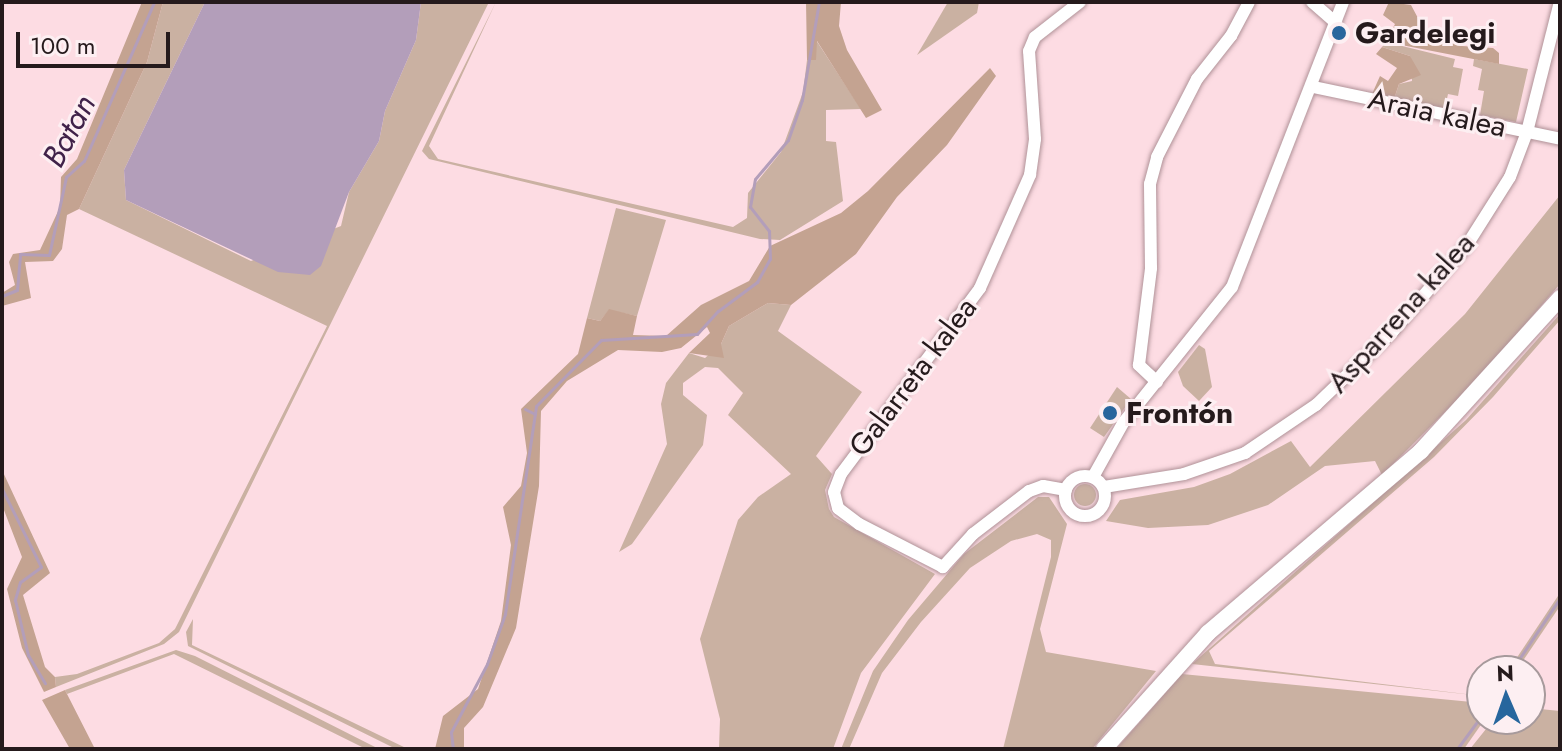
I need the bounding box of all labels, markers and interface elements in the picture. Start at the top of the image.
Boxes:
place label: Gardelegi [1355,15,1495,51]
scale bar [20,16,174,66]
marker: Gardelegi [1330,24,1348,42]
text: 100 m [30,28,96,63]
street label: Araia kalea [1365,81,1509,145]
water label: Batan [34,88,104,174]
street label: Asparrena kalea [1320,226,1482,400]
street label: Galarreta kalea [842,290,984,464]
place label: Frontón [1126,395,1233,431]
marker: Frontón [1101,404,1119,422]
north arrow [1466,655,1546,735]
text: N [1496,657,1515,689]

